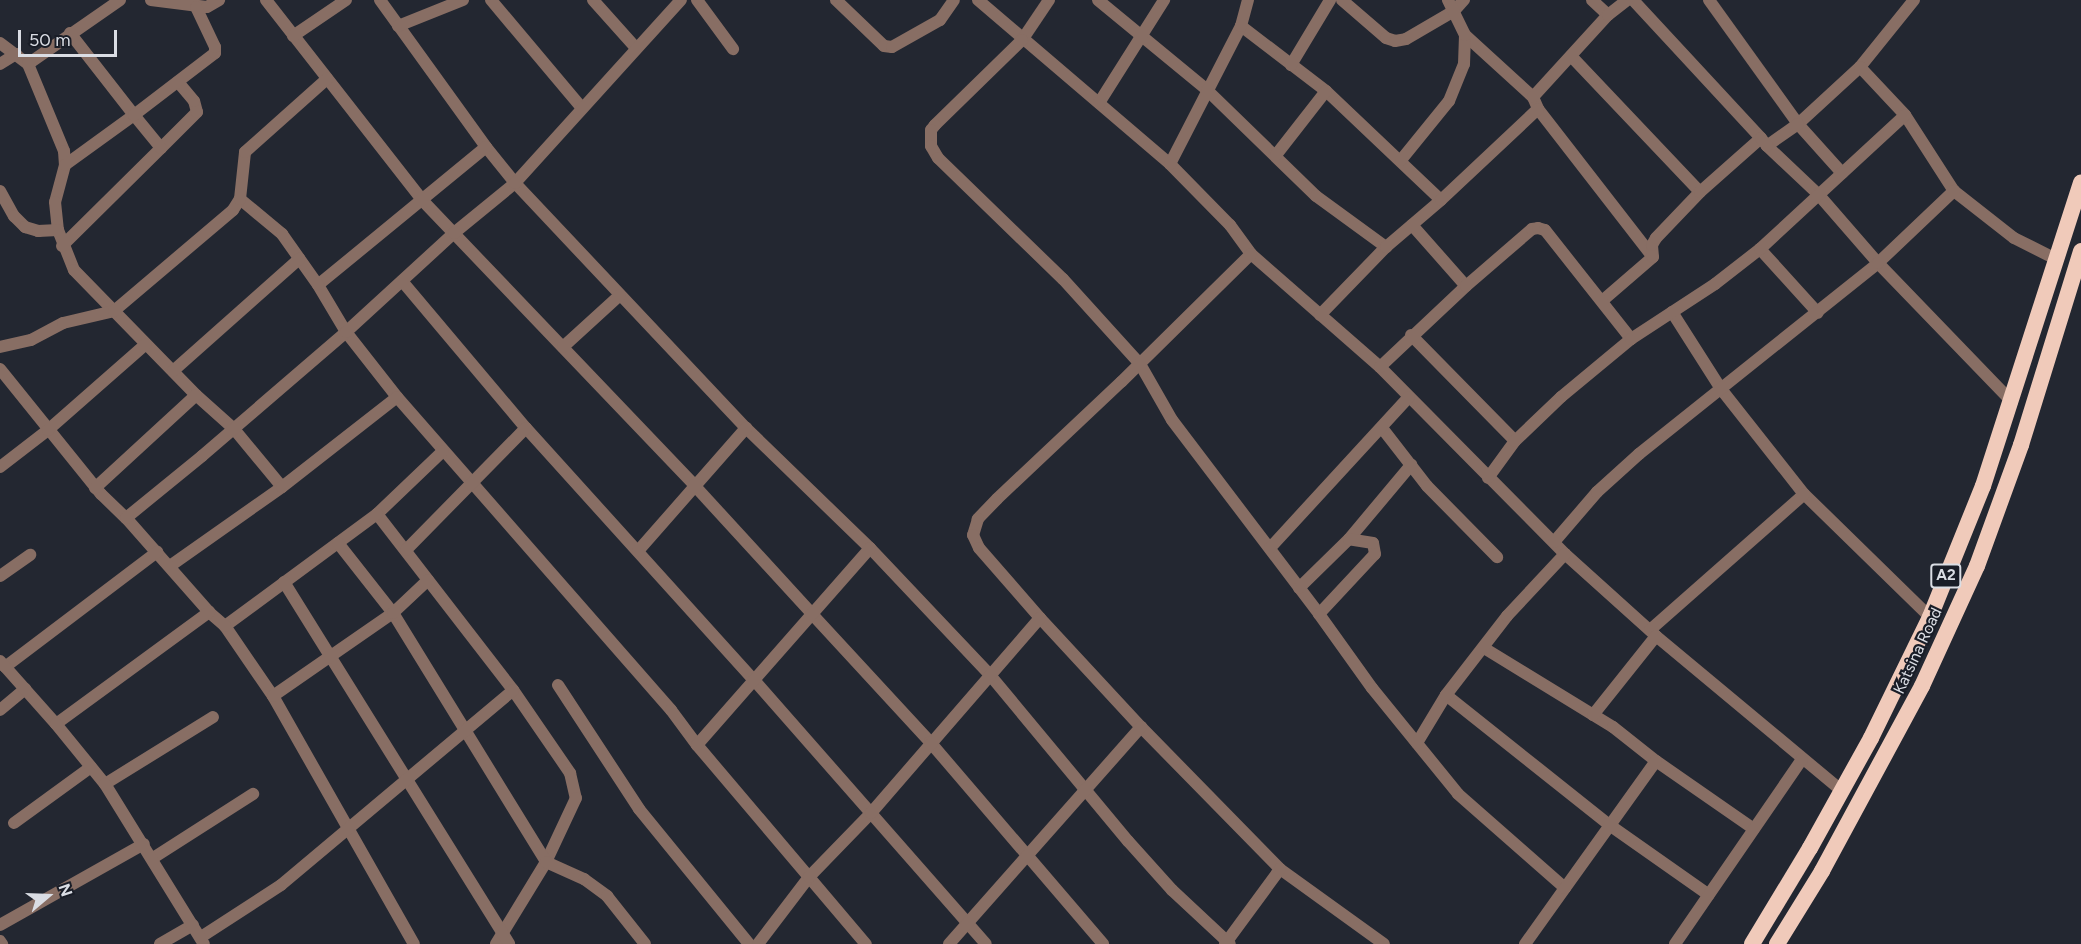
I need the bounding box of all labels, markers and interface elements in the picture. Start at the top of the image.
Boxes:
scale bar [21,18,120,56]
text: 50 m [29,29,71,51]
road number: A2 [1930,564,1962,588]
street label: Katsina Road [1890,605,1946,697]
north arrow [18,866,78,926]
text: N [54,881,76,899]

